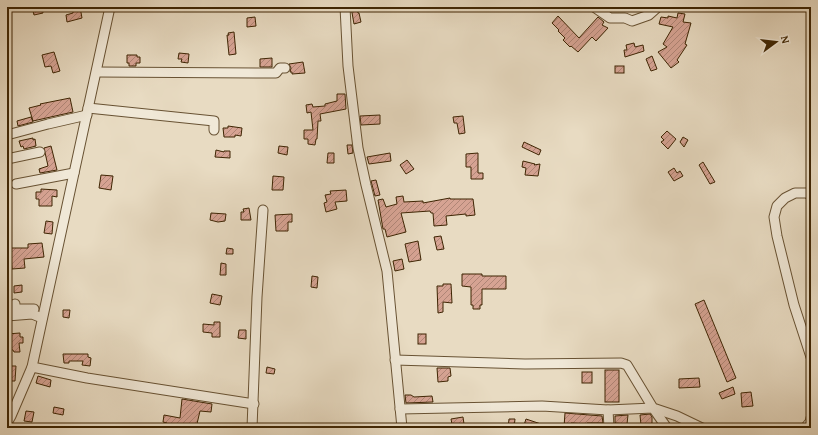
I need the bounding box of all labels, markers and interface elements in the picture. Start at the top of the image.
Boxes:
north arrow [756,22,796,62]
text: N [777,34,795,46]

